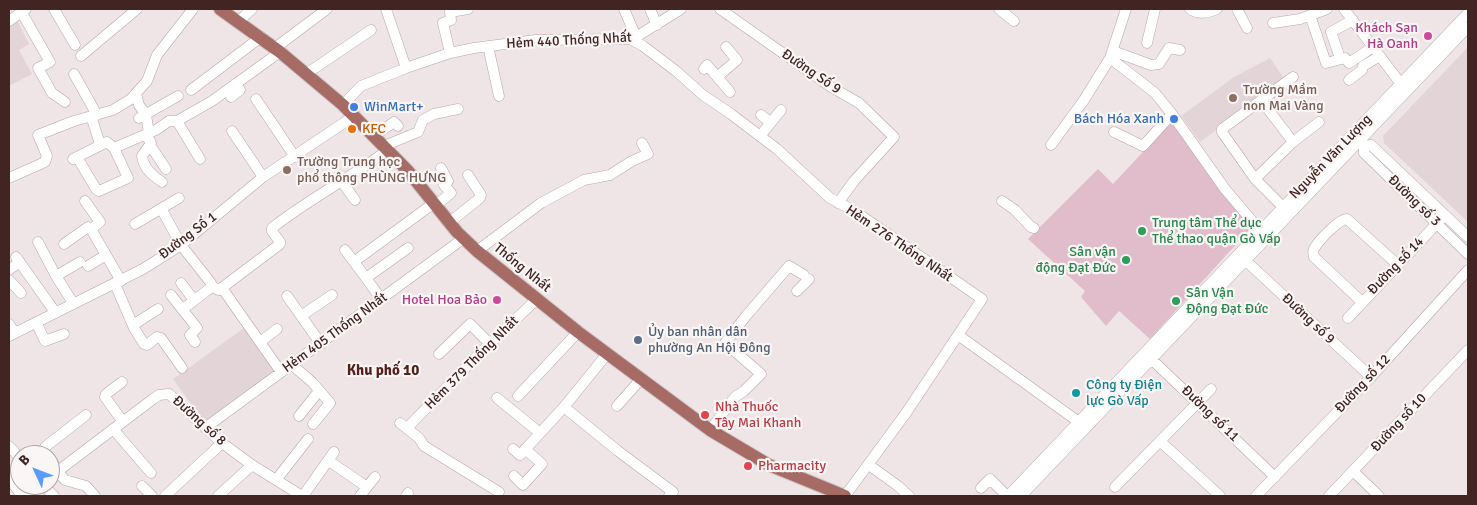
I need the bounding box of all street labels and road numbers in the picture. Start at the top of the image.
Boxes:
street label: Hẻm 440 Thống Nhất [506,29,632,53]
street label: Đường Số 9 [778,46,844,98]
street label: Nguyễn Văn Lượng [1286,111,1376,203]
street label: Đường số 3 [1384,172,1444,230]
street label: Hẻm 276 Thống Nhất [842,202,956,286]
street label: Đường Số 1 [156,209,220,263]
street label: Đường số 14 [1364,234,1428,298]
street label: Thống Nhất [490,240,554,296]
street label: Hẻm 405 Thống Nhất [279,289,391,377]
street label: Đường số 9 [1278,290,1338,348]
street label: Hẻm 379 Thống Nhất [422,313,522,413]
street label: Đường số 12 [1332,351,1394,417]
street label: Đường số 11 [1178,382,1242,446]
street label: Đường số 10 [1368,390,1430,456]
street label: Đường số 8 [169,393,229,449]

